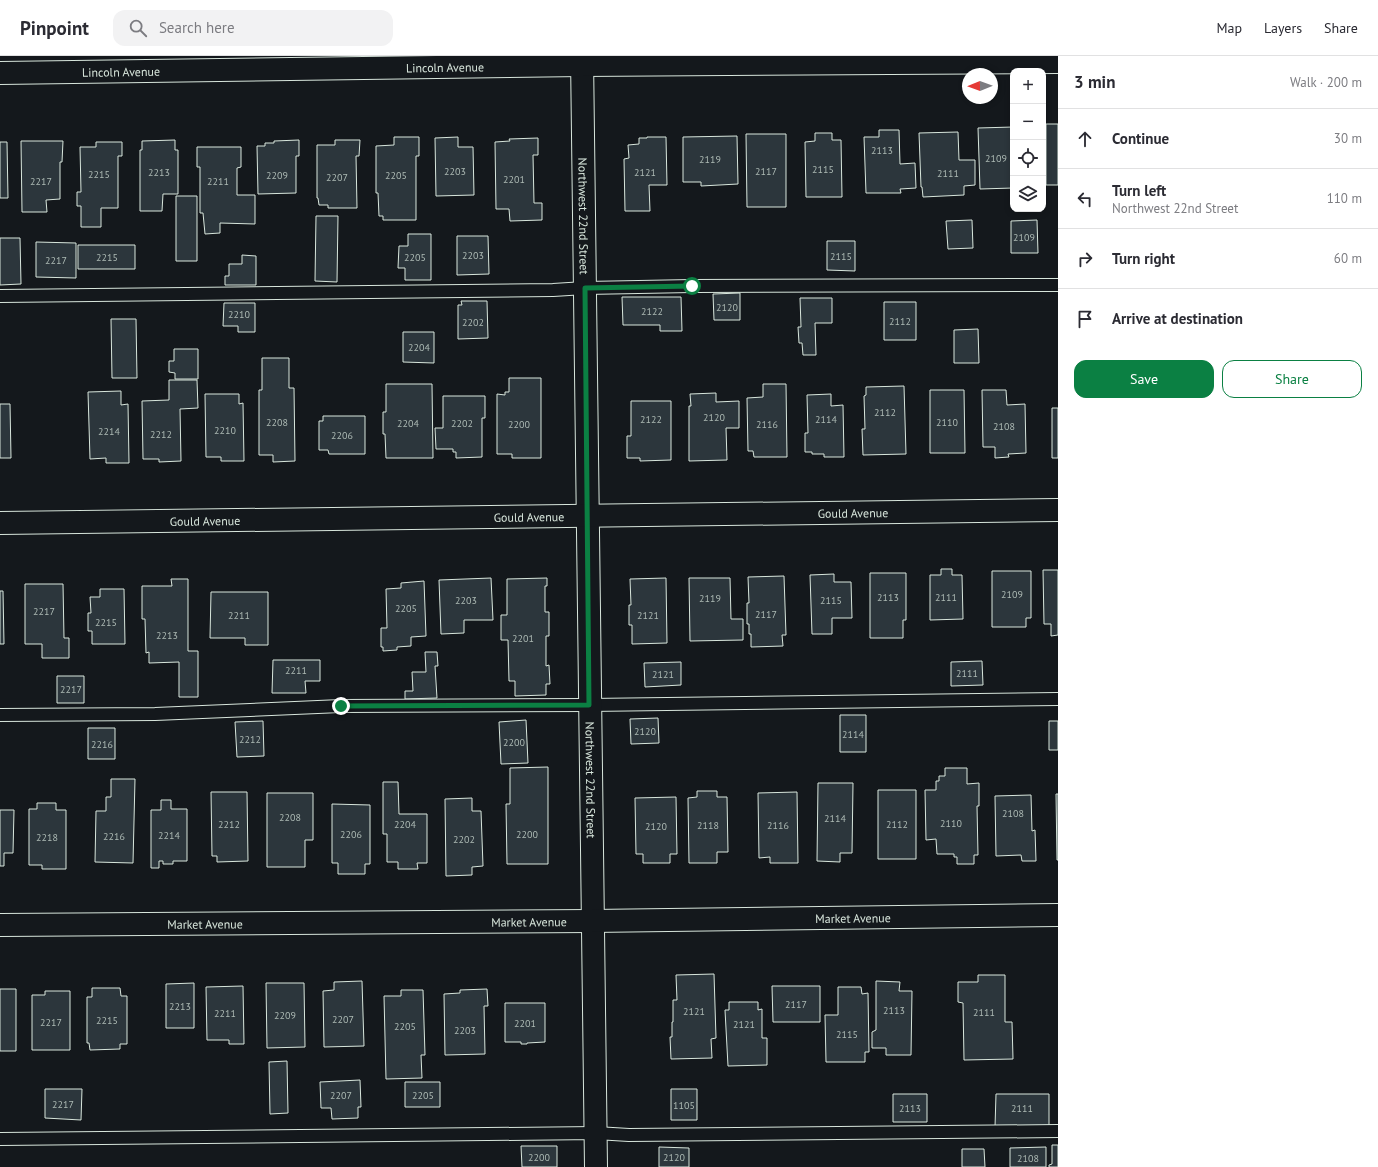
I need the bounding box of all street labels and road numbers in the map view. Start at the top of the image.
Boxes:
street label: Lincoln Avenue [406,59,484,75]
street label: Lincoln Avenue [82,63,160,79]
street label: Northwest 22nd Street [576,157,592,275]
street label: Gould Avenue [818,505,888,520]
street label: Gould Avenue [494,509,564,524]
street label: Gould Avenue [170,513,240,528]
street label: Northwest 22nd Street [583,721,599,838]
street label: Market Avenue [815,910,891,926]
street label: Market Avenue [491,914,567,929]
street label: Market Avenue [167,916,243,931]

